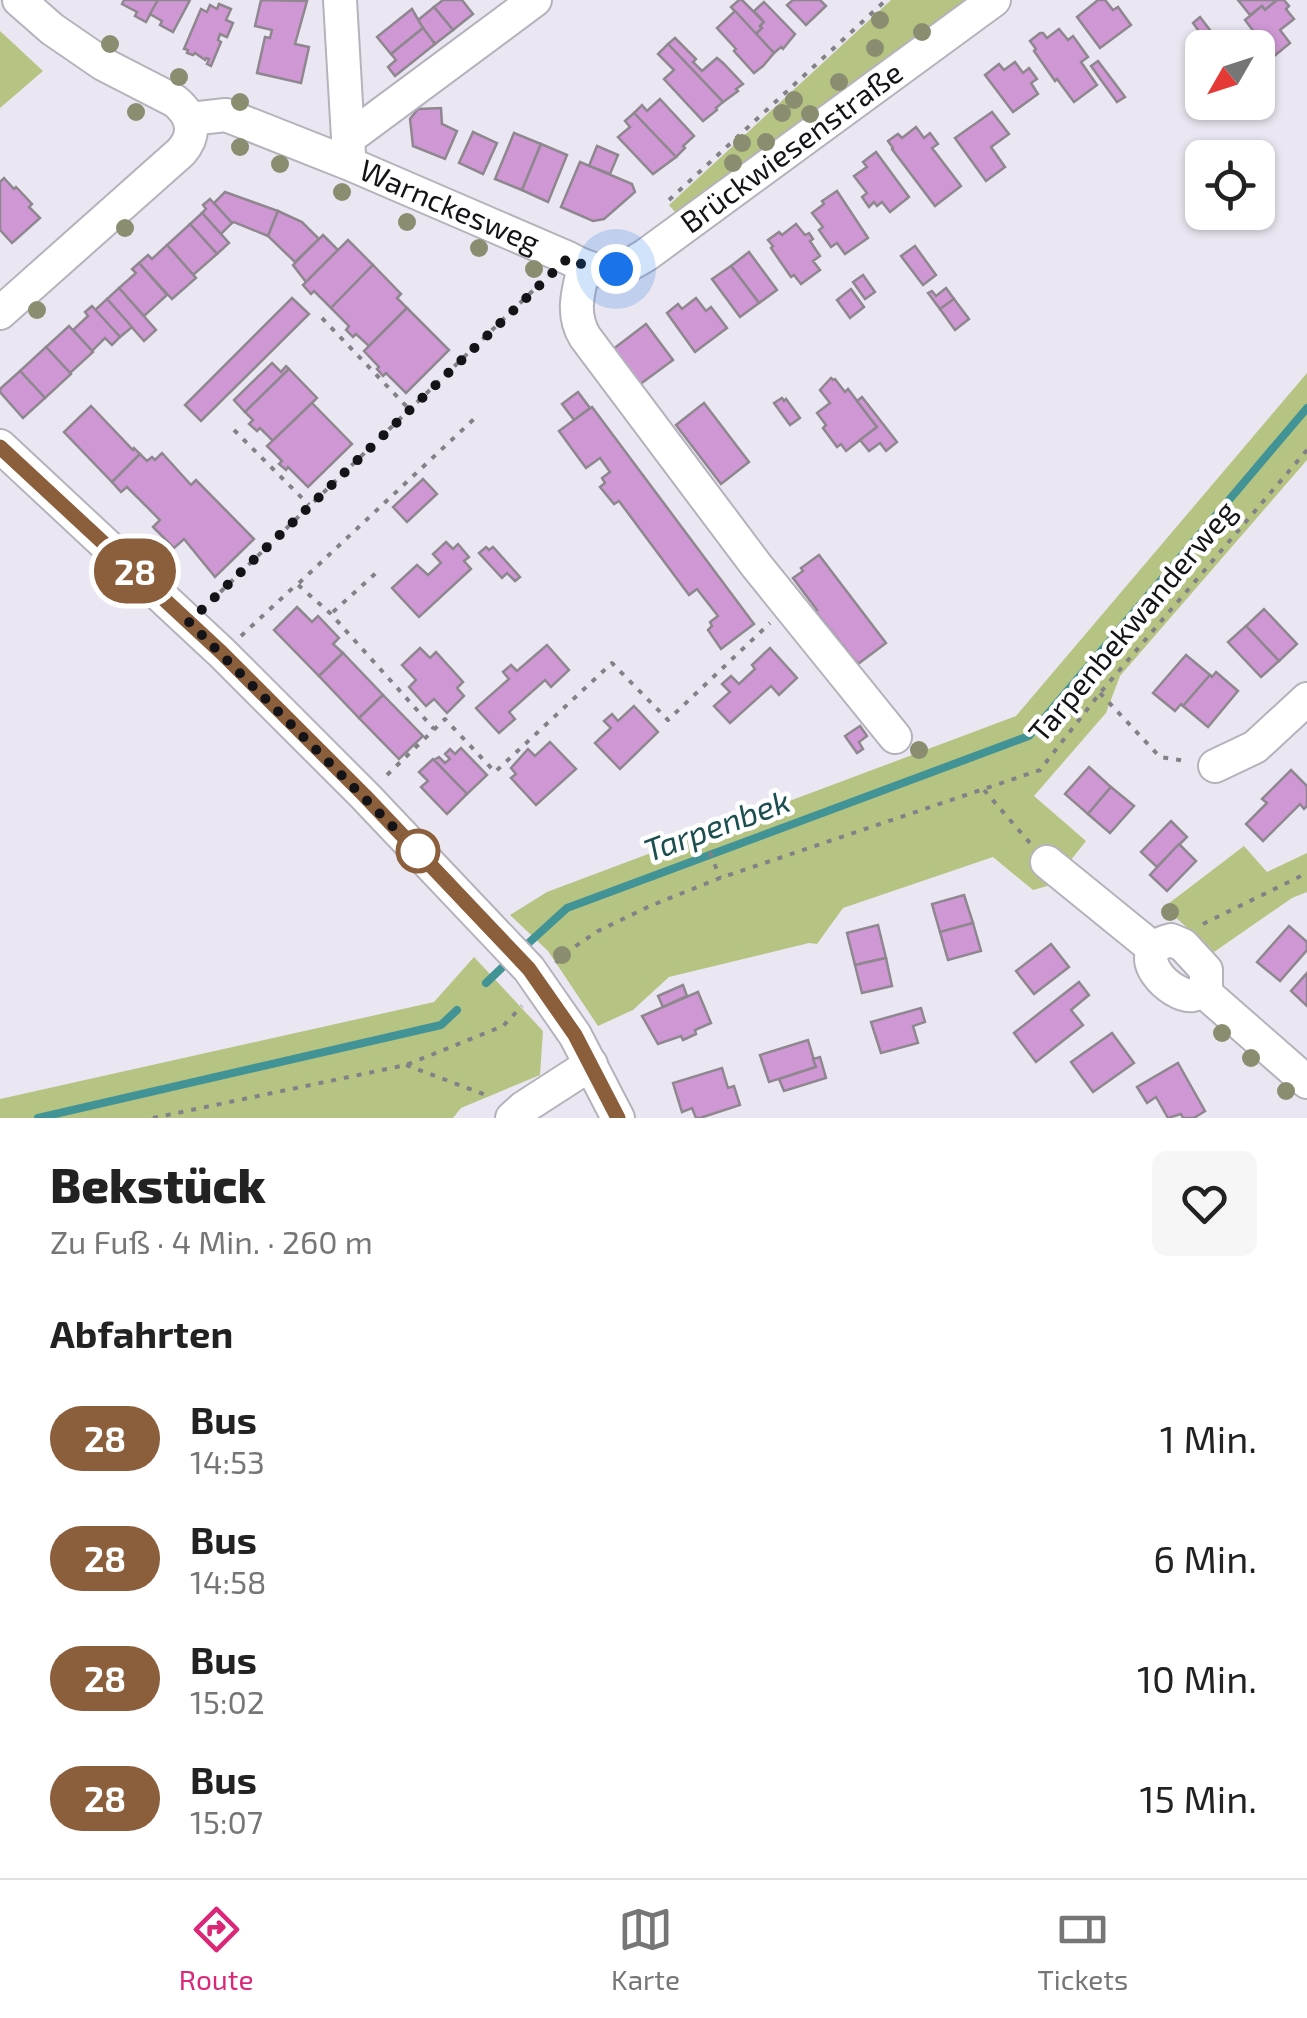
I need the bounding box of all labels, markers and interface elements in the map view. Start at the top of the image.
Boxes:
north arrow [1185,30,1275,120]
map controls [1185,30,1275,230]
street label: Brückwiesenstraße [673,53,909,240]
button: locate [1185,140,1275,230]
street label: Warnckesweg [355,150,546,260]
your location [591,244,641,294]
street label: Tarpenbekwanderweg [1020,493,1243,749]
line badge: 28 [90,538,180,604]
text: 28 [114,550,156,592]
water label: Tarpenbek [638,780,795,869]
unlabelled marker [397,830,439,872]
button: heart [1152,1151,1257,1256]
text: Bekstück [50,1155,266,1213]
text: Zu Fuß · 4 Min. · 260 m [50,1222,373,1260]
text: Abfahrten [50,1310,233,1356]
text: Bus [190,1396,257,1442]
text: 1 Min. [1160,1415,1257,1461]
text: 28 [84,1417,126,1459]
text: 14:53 [190,1442,265,1480]
text: Bus [190,1516,257,1562]
text: 6 Min. [1153,1535,1257,1581]
text: 28 [84,1537,126,1579]
text: 14:58 [190,1562,267,1600]
text: Bus [190,1636,257,1682]
text: 10 Min. [1137,1655,1257,1701]
text: 28 [84,1657,126,1699]
text: 15:02 [190,1682,265,1720]
text: Bus [190,1756,257,1802]
text: 15 Min. [1140,1775,1257,1821]
text: 28 [84,1777,126,1819]
text: 15:07 [190,1802,263,1840]
tab: Route [179,1902,254,1996]
tab: Karte [611,1902,680,1996]
tab: Tickets [1038,1902,1128,1996]

